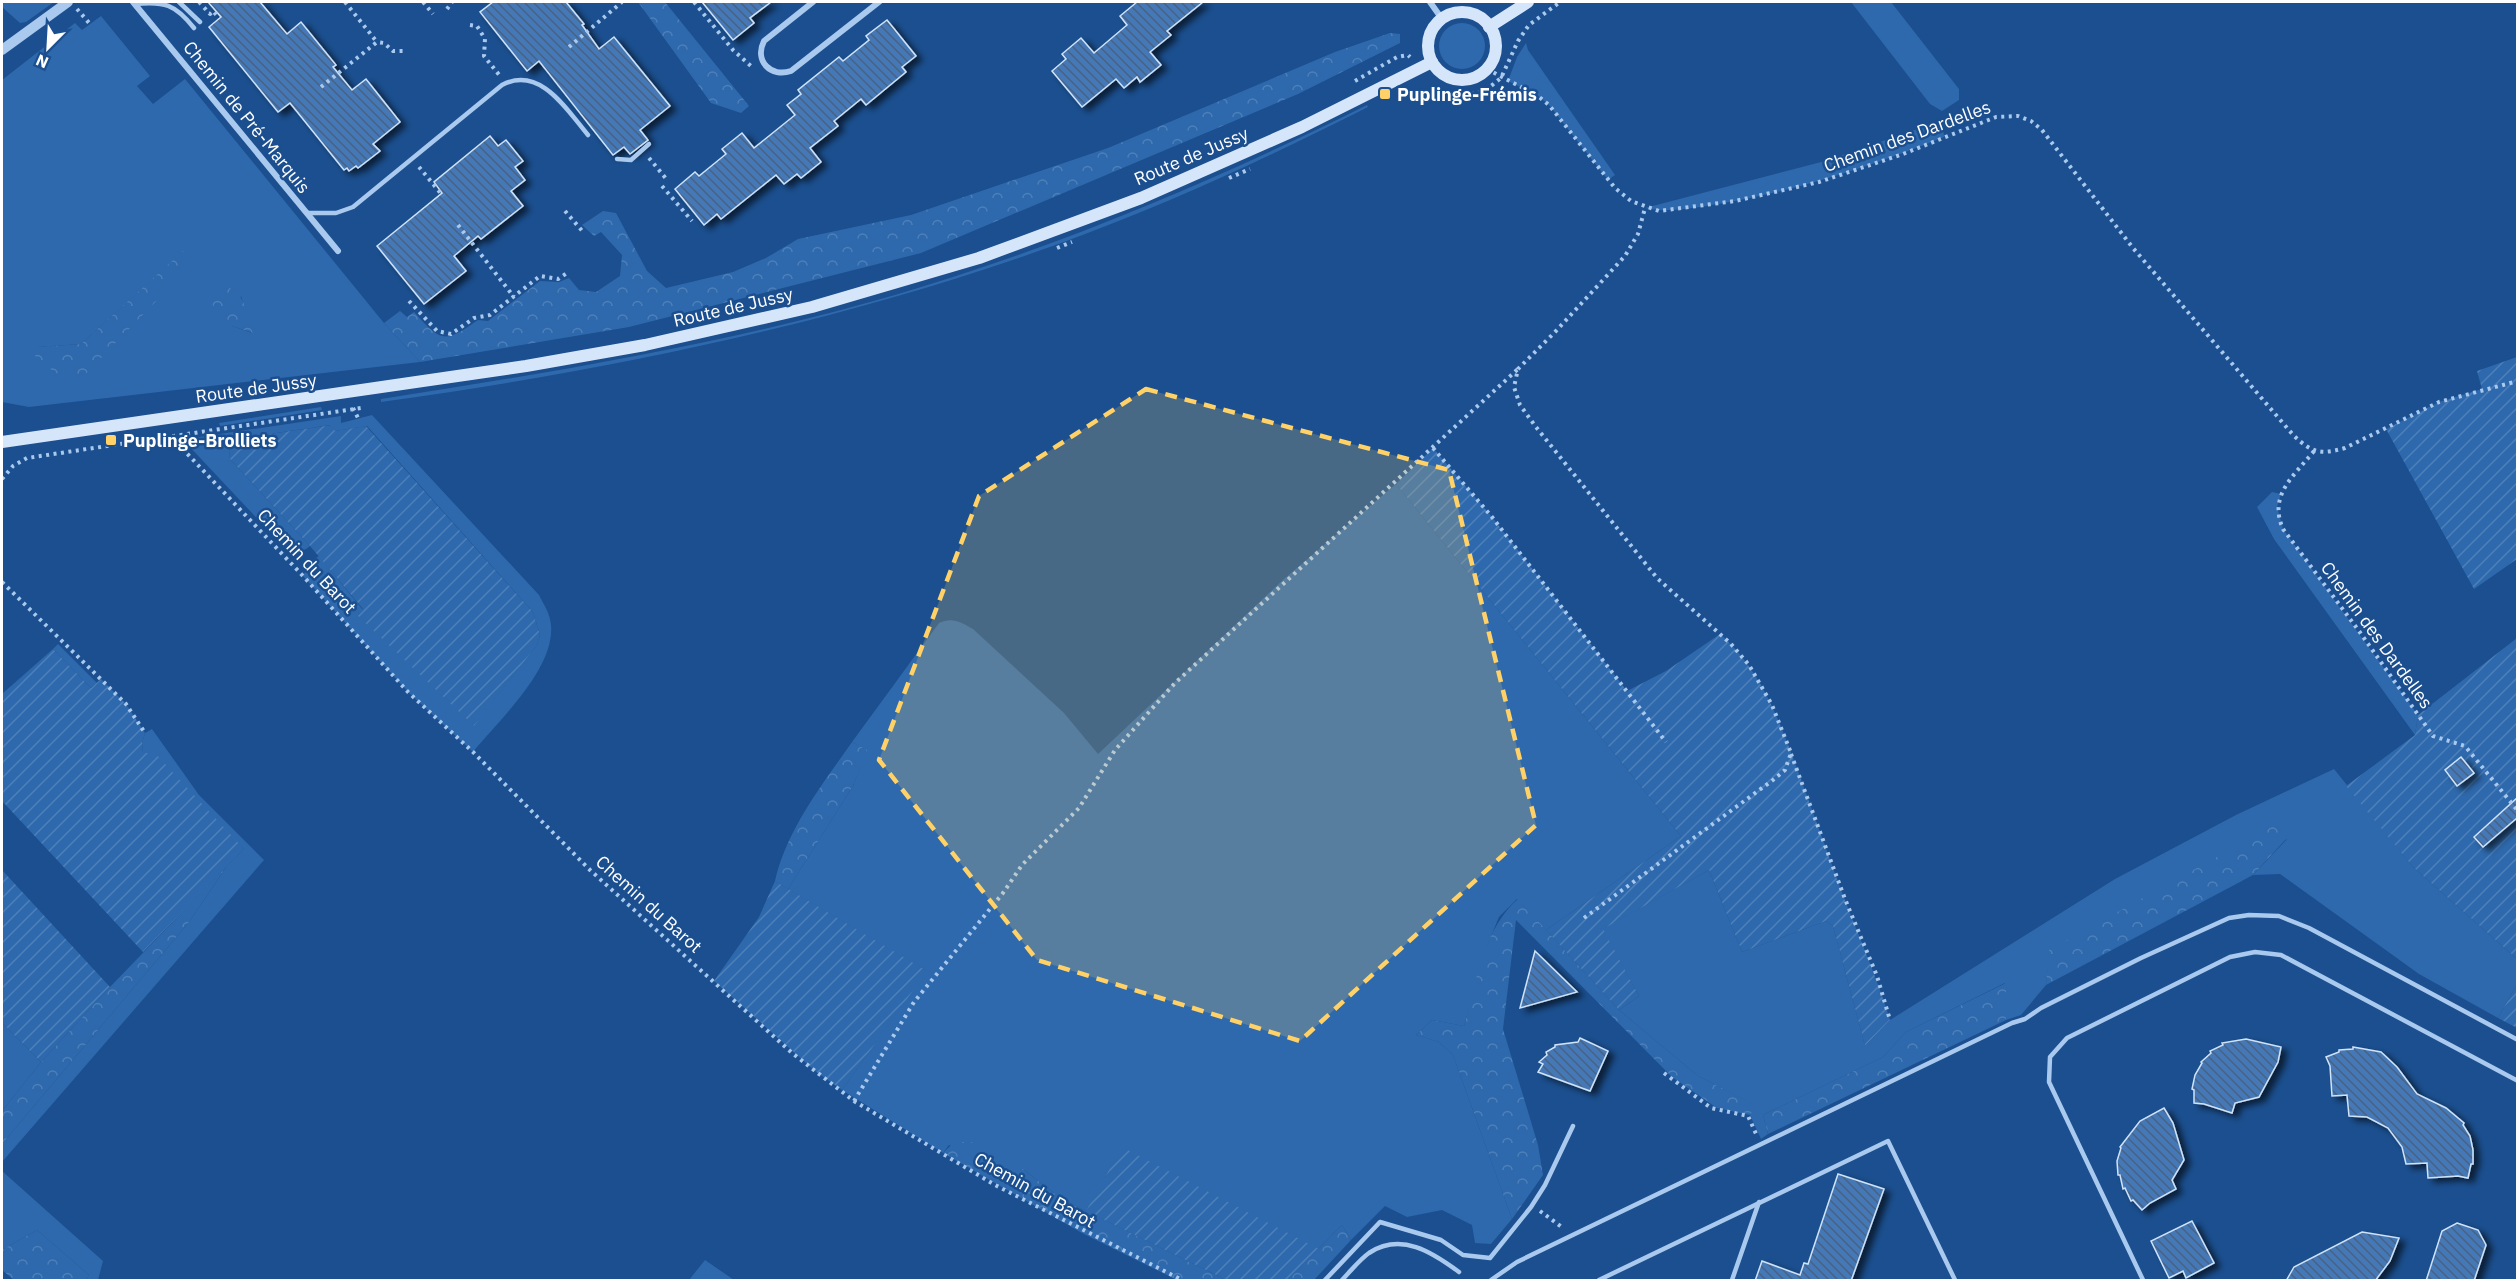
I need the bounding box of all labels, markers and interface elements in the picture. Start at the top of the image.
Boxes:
north arrow [18,18,78,78]
street label: Chemin de Pré-Marquis [178,36,316,198]
text: N [33,50,51,73]
place label: Puplinge-Frémis [1397,83,1537,106]
marker: Puplinge-Frémis [1378,87,1392,101]
street label: Chemin des Dardelles [1820,95,1994,177]
street label: Route de Jussy [1130,122,1252,190]
street label: Route de Jussy [671,282,795,332]
street label: Route de Jussy [194,368,318,408]
place label: Puplinge-Brolliets [123,429,277,452]
marker: Puplinge-Brolliets [104,433,118,447]
street label: Chemin du Barot [252,504,362,618]
street label: Chemin des Dardelles [2316,557,2438,713]
street label: Chemin du Barot [591,850,707,958]
street label: Chemin du Barot [970,1147,1100,1233]

